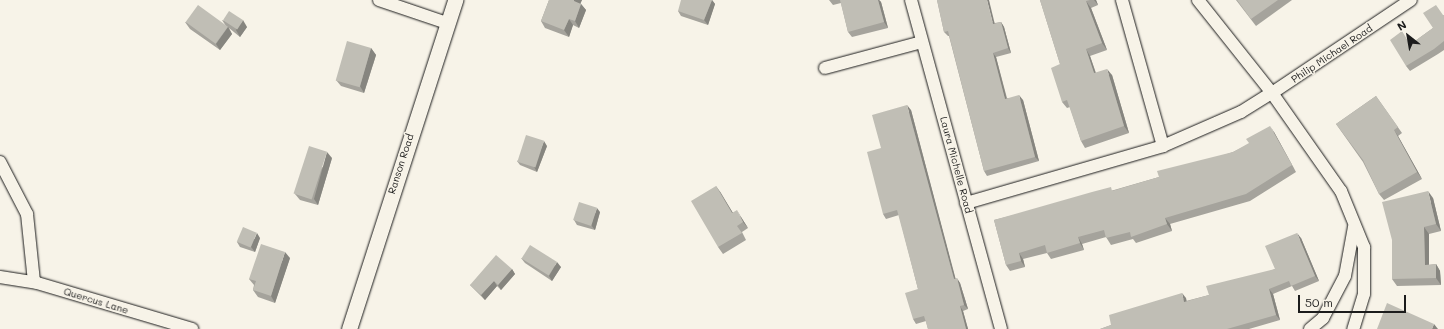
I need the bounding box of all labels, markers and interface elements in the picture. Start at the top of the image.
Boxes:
north arrow [1388,16,1428,56]
text: N [1394,17,1409,34]
street label: Philip Michael Road [1289,22,1375,86]
street label: Laura Michelle Road [937,115,975,215]
street label: Ranson Road [386,132,416,196]
street label: Quercus Lane [62,285,130,317]
scale bar [1300,287,1408,313]
text: 50 m [1305,294,1333,310]

